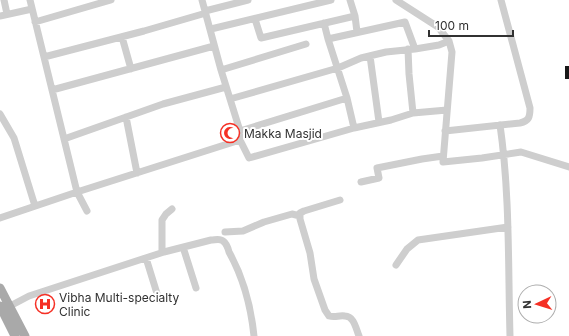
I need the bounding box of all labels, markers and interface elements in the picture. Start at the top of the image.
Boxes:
scale bar [429,12,513,38]
text: 100 m [435,18,469,33]
mosque icon: Makka Masjid [219,122,241,144]
place label: Makka Masjid [244,126,322,141]
north arrow [517,284,557,324]
place label: Vibha Multi-specialty Clinic [59,290,180,319]
hospital icon: Vibha Multi-specialty Clinic [34,293,56,315]
text: N [520,300,534,309]

